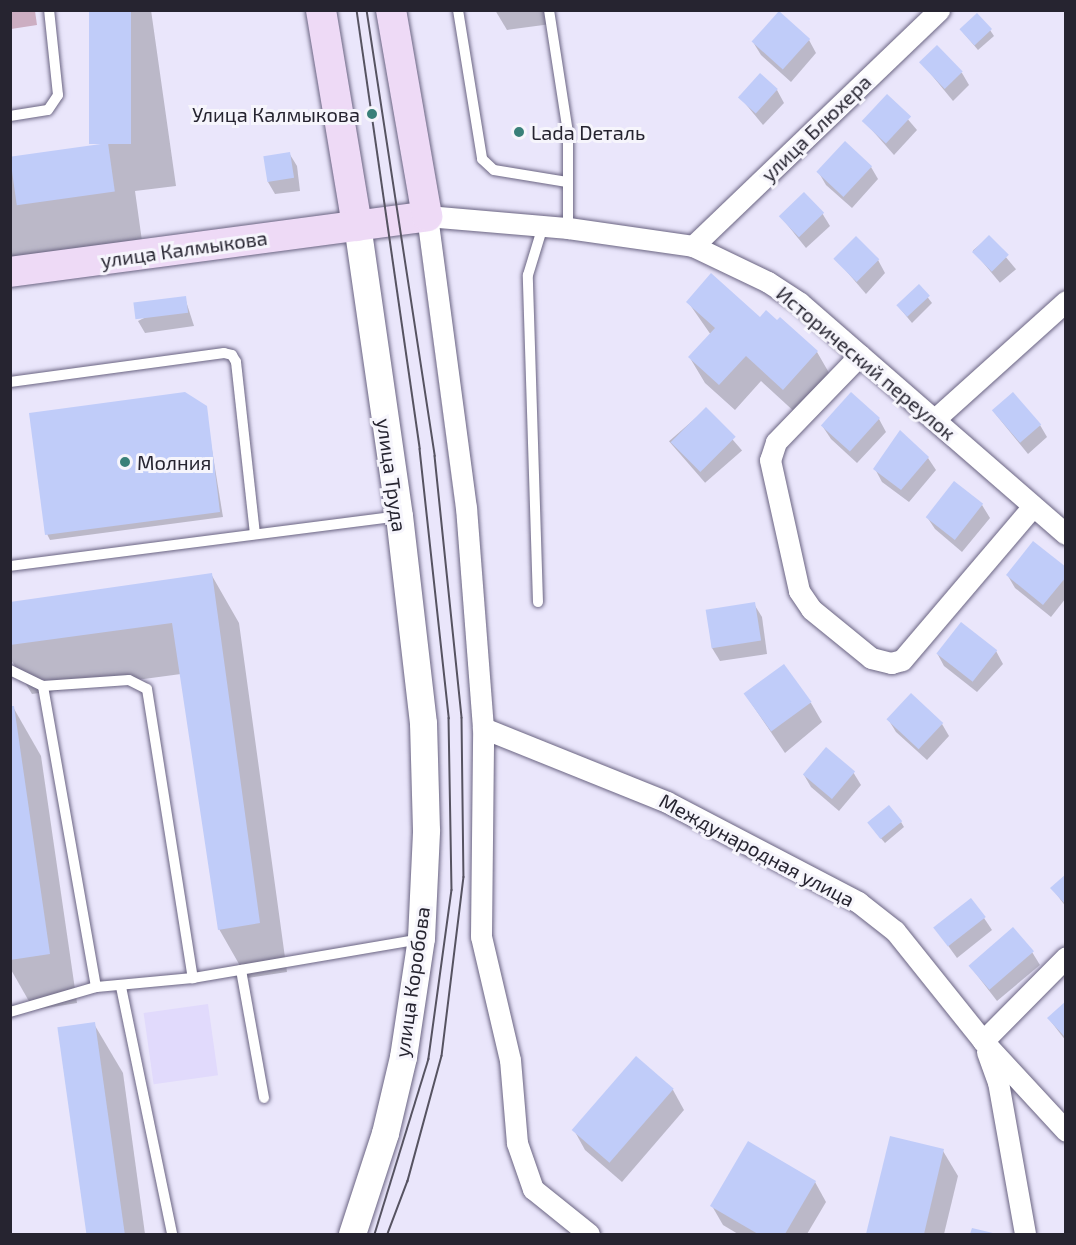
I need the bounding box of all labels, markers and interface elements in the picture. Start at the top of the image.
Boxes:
street label: улица Блюхера [756,70,876,186]
place label: Улица Калмыкова [192,102,360,126]
marker: Улица Калмыкова [365,107,379,121]
place label: Lada Dеталь [531,120,645,144]
marker: Lada Dеталь [512,125,526,139]
street label: улица Калмыкова [99,225,269,273]
street label: Исторический переулок [772,281,960,445]
street label: улица Труда [372,417,412,533]
place label: Молния [137,450,211,474]
marker: Молния [118,455,132,469]
street label: Международная улица [655,788,859,912]
street label: улица Коробова [390,905,434,1059]

